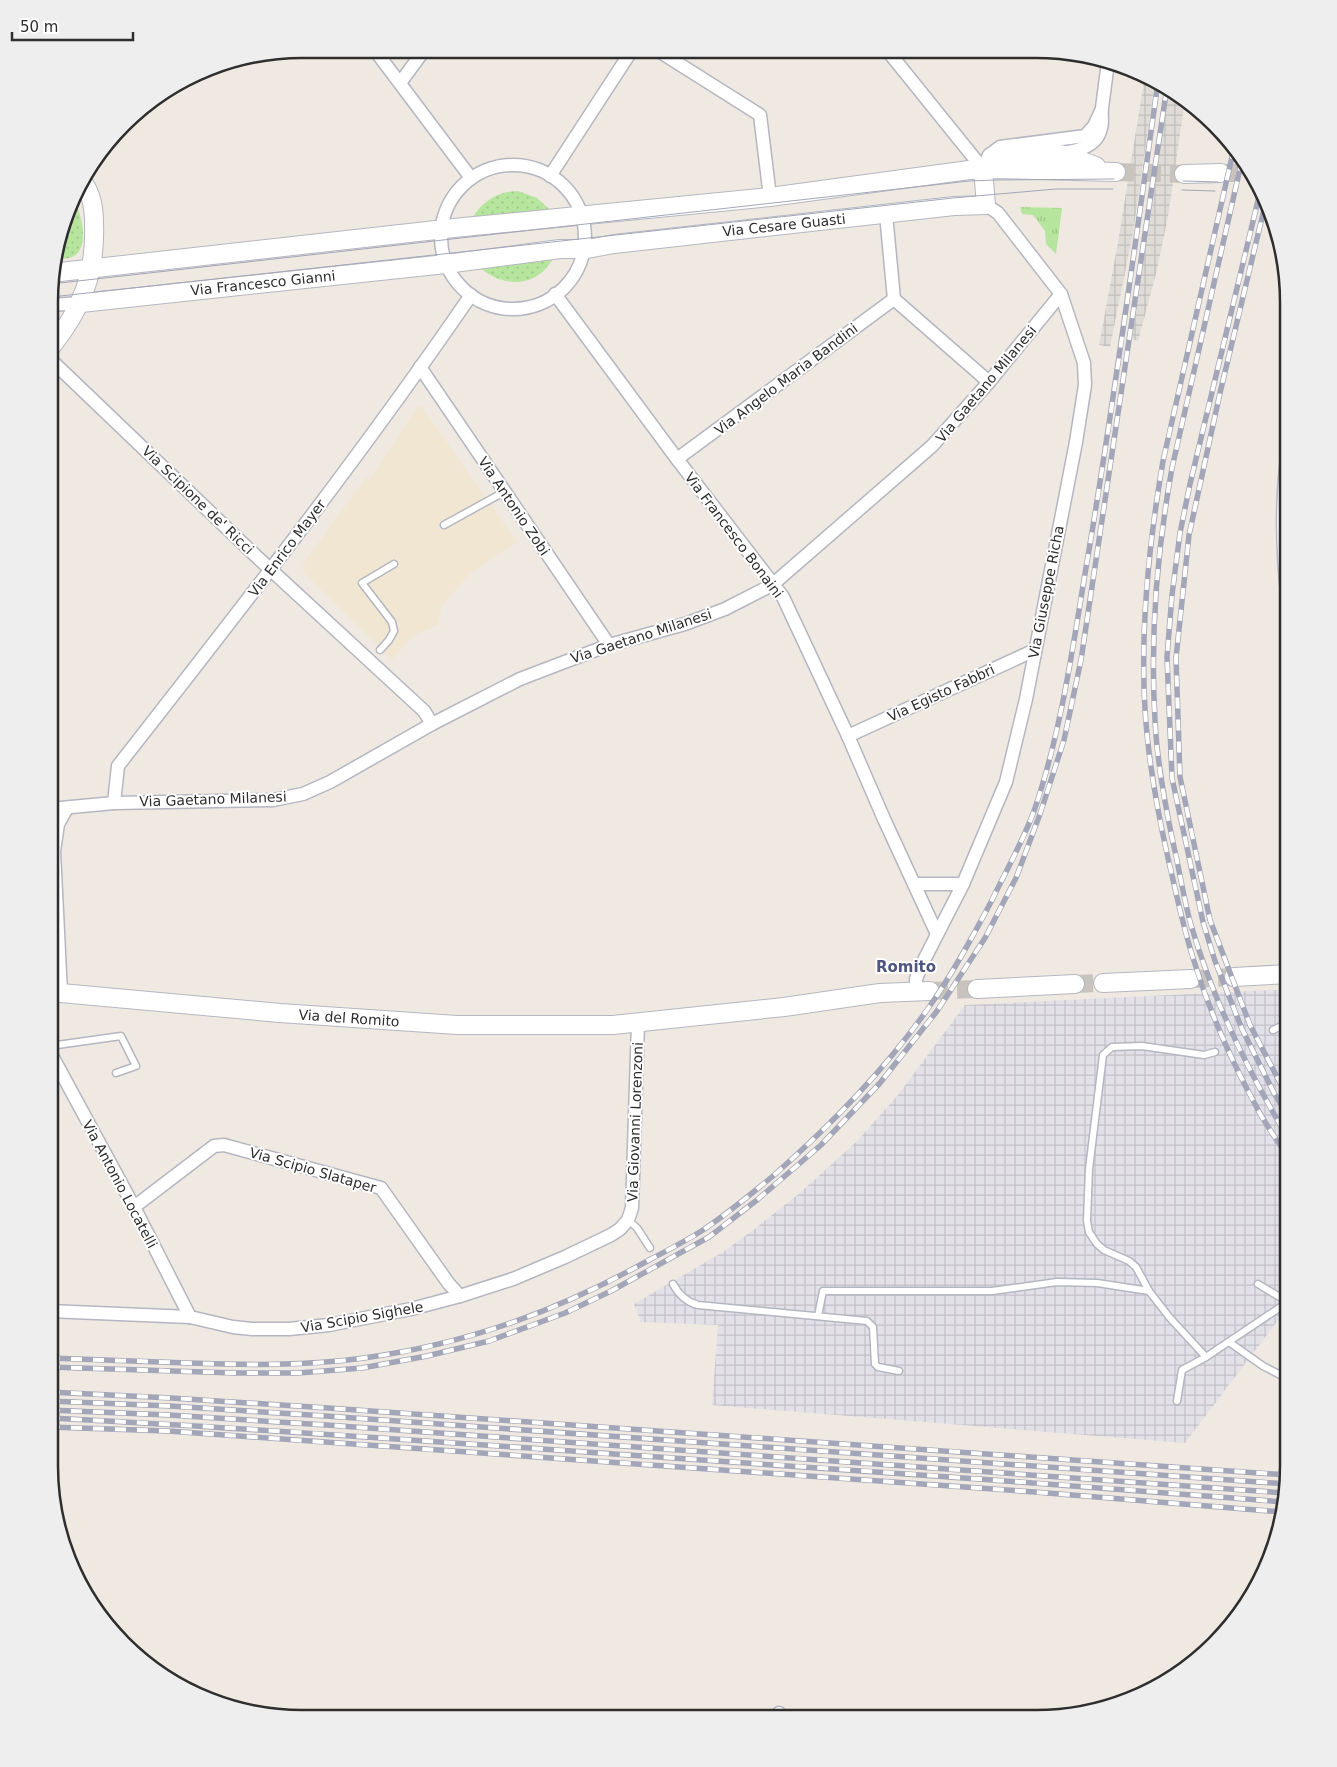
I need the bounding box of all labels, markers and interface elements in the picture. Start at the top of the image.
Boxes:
scale bar [12,10,134,42]
text: 50 m [20,18,58,36]
street label: Via Cesare Guasti [722,211,846,239]
street label: Via Francesco Gianni [190,267,336,299]
street label: Via Angelo Maria Bandini [711,320,861,438]
street label: Via Gaetano Milanesi [933,322,1039,446]
street label: Via Scipione de' Ricci [139,443,257,557]
street label: Via Antonio Zobi [475,454,553,558]
street label: Via Francesco Bonaini [682,469,786,601]
street label: Via Enrico Mayer [245,496,329,600]
street label: Via Giuseppe Richa [1025,524,1067,660]
street label: Via Gaetano Milanesi [568,606,714,666]
street label: Via Egisto Fabbri [885,661,997,725]
street label: Via Gaetano Milanesi [139,788,287,810]
district label: Romito [876,958,936,976]
street label: Via del Romito [298,1006,400,1030]
street label: Via Giovanni Lorenzoni [624,1042,646,1202]
street label: Via Antonio Locatelli [79,1117,161,1251]
street label: Via Scipio Slataper [248,1144,378,1196]
street label: Via Scipio Sighele [299,1298,425,1336]

